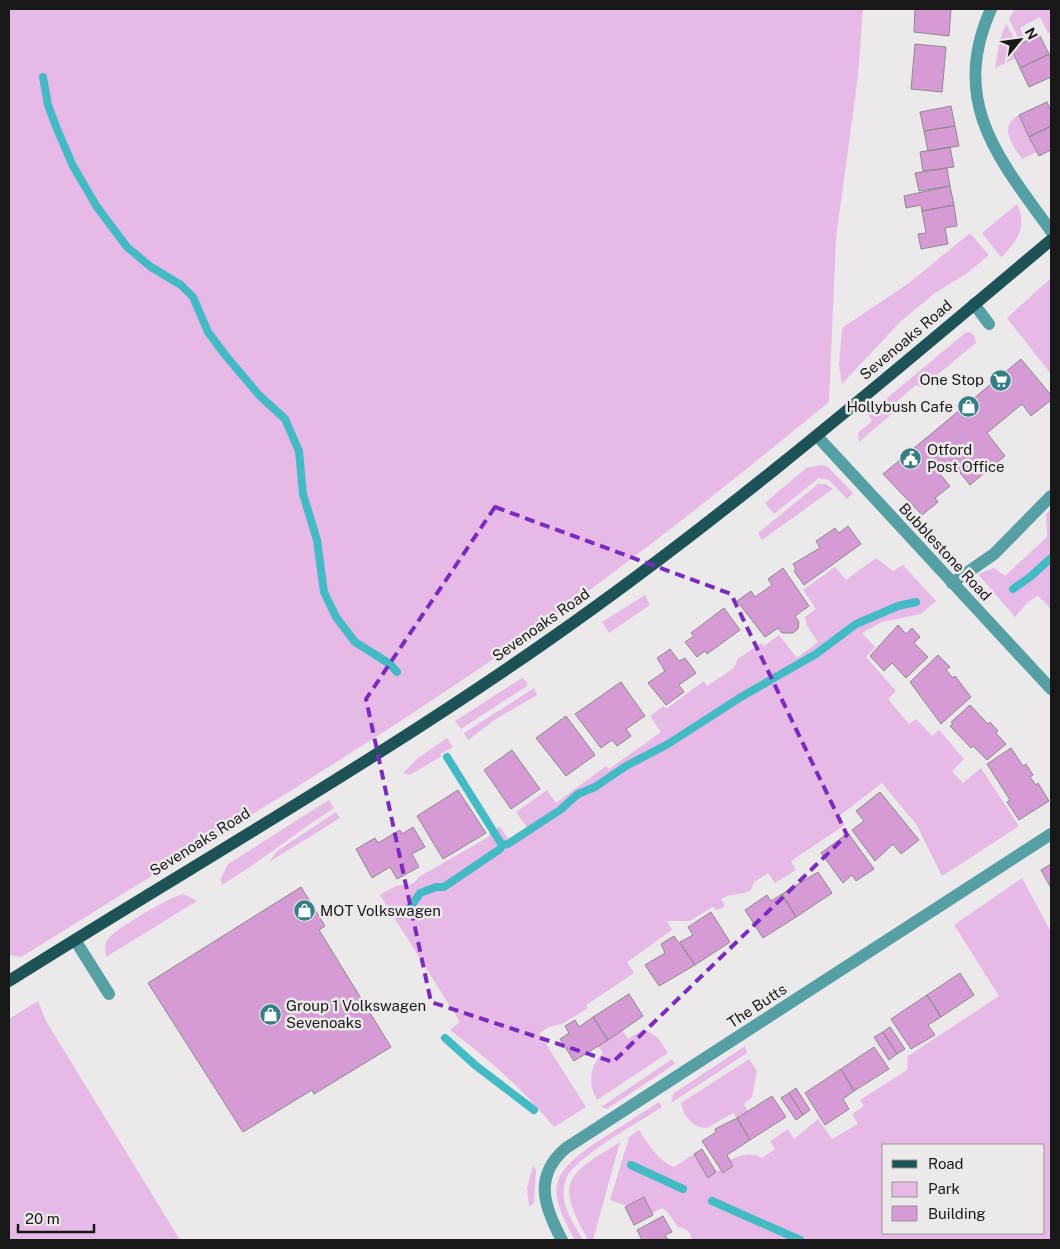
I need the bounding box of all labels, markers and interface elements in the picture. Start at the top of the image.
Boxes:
north arrow [995,15,1045,65]
text: N [1022,25,1041,42]
street label: Sevenoaks Road [856,296,955,383]
supermarket icon: One Stop [988,368,1012,392]
place label: One Stop [920,371,984,388]
shop icon: Hollybush Cafe [957,395,981,419]
place label: Hollybush Cafe [846,398,953,415]
place label: Otford Post Office [927,441,1005,475]
public building icon: Otford Post Office [899,447,923,471]
street label: Bubblestone Road [896,499,995,604]
street label: Sevenoaks Road [489,585,593,664]
street label: Sevenoaks Road [147,804,253,879]
shop icon: MOT Volkswagen [292,899,316,923]
place label: MOT Volkswagen [320,902,441,919]
street label: The Butts [724,980,789,1031]
place label: Group 1 Volkswagen Sevenoaks [286,997,426,1031]
shop icon: Group 1 Volkswagen Sevenoaks [258,1003,282,1027]
legend [882,1144,1045,1234]
text: Road [928,1155,964,1172]
text: Park [928,1180,960,1197]
scale bar [18,1202,94,1234]
text: Building [928,1205,986,1222]
text: 20 m [25,1210,60,1227]

